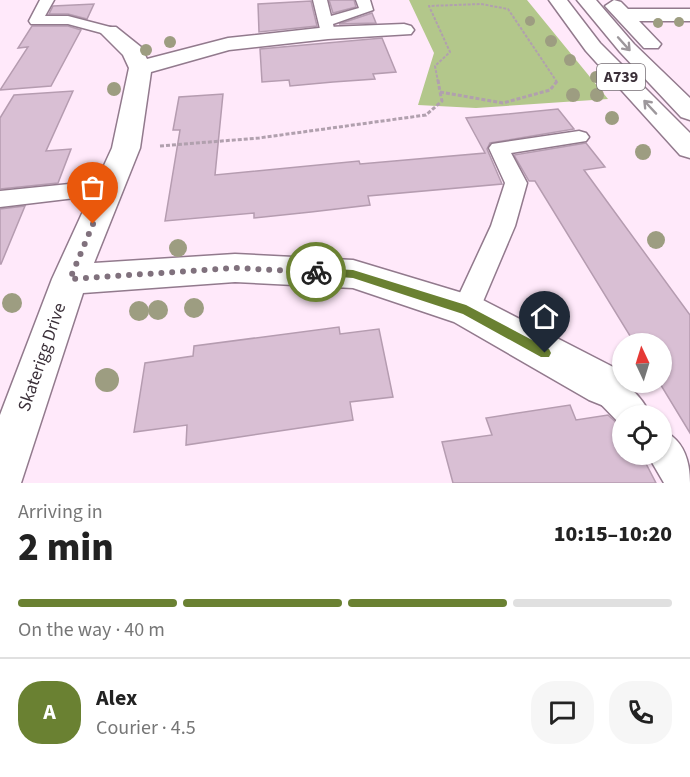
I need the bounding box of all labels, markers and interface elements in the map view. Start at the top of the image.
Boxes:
one-way arrow [617,36,631,51]
road number: A739 [597,64,645,90]
one-way arrow [643,100,657,115]
pin [67,162,118,224]
icon: bag [76,171,109,204]
courier [286,242,346,302]
icon: bike [300,256,333,289]
pin [519,291,570,353]
street label: Skaterigg Drive [12,299,72,415]
icon: home [528,300,561,333]
north arrow [612,333,672,393]
map controls [612,333,672,465]
button: locate [612,405,672,465]
text: Arriving in [18,498,103,526]
text: 10:15–10:20 [554,518,672,550]
text: 2 min [18,520,114,576]
text: On the way · 40 m [18,616,165,644]
button: chat [531,681,594,744]
button: phone [609,681,672,744]
text: Alex [96,682,137,714]
text: A [43,696,56,728]
text: Courier · 4.5 [96,714,196,742]

